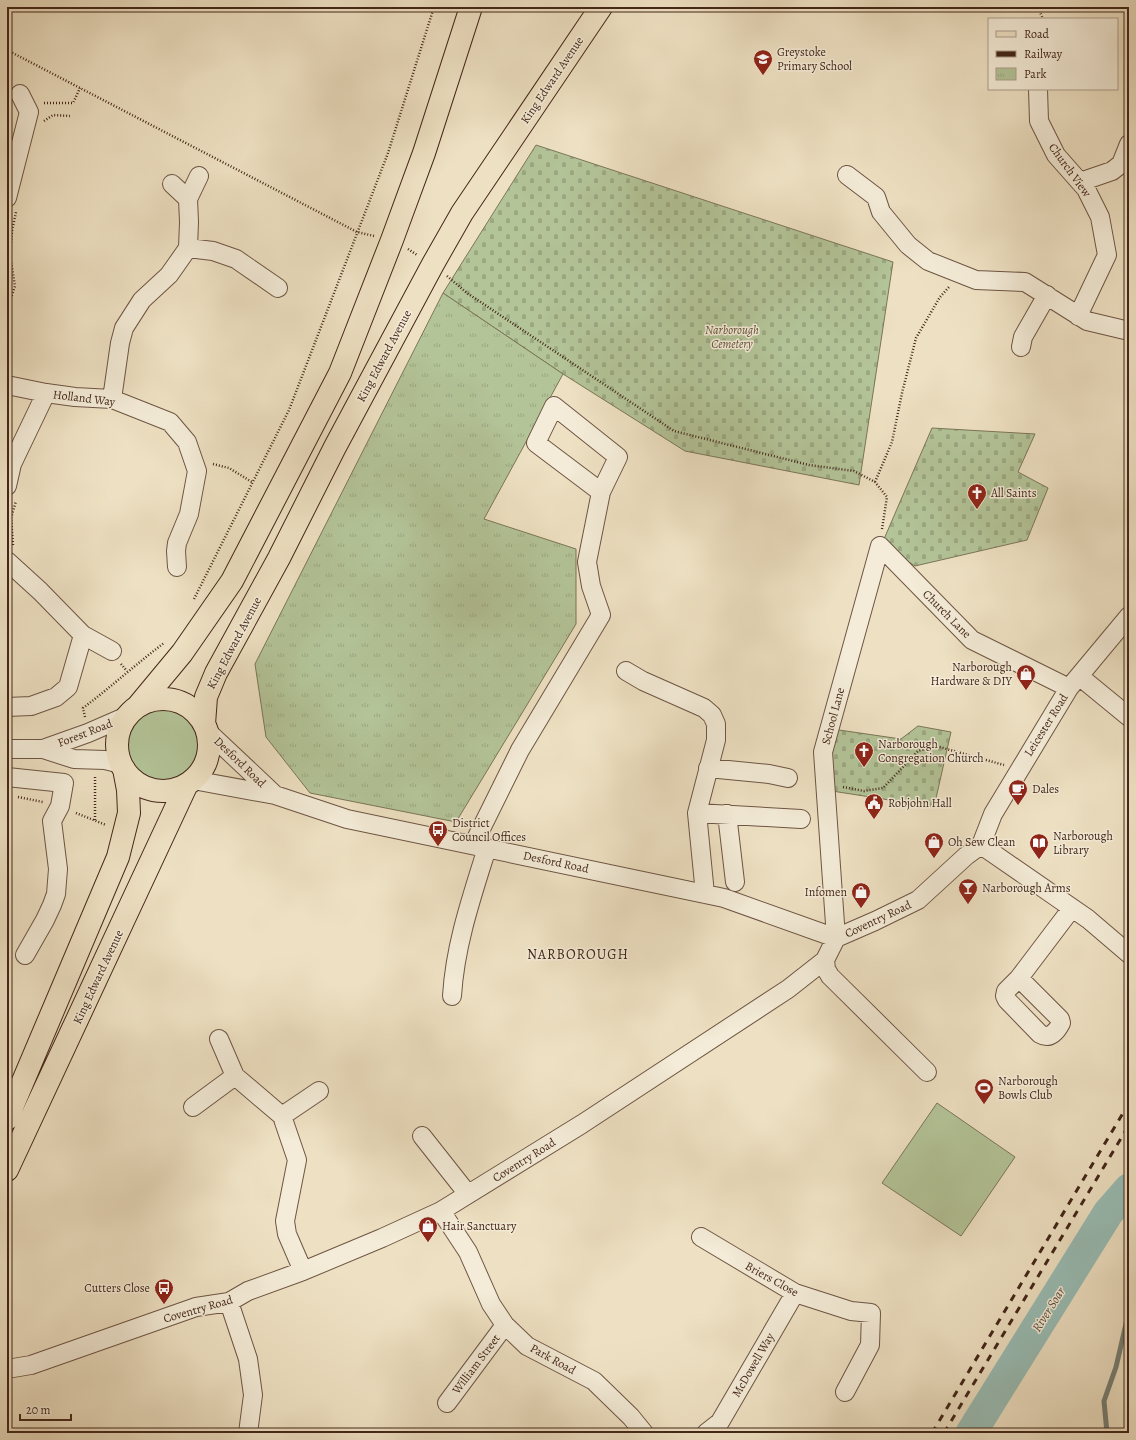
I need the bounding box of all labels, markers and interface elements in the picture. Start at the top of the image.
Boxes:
legend [988,18,1118,90]
text: Road [1024,26,1050,42]
street label: King Edward Avenue [517,33,587,127]
place label: Greystoke Primary School [777,44,852,74]
text: Railway [1024,46,1063,62]
school or university icon: Greystoke Primary School [752,48,774,76]
text: Park [1024,66,1047,82]
street label: Church View [1045,140,1095,201]
street label: King Edward Avenue [353,307,415,405]
park label: Narborough Cemetery [705,322,759,352]
street label: Holland Way [52,386,117,410]
church icon: All Saints [966,482,988,510]
place label: All Saints [990,485,1037,501]
street label: Church Lane [919,586,975,642]
street label: King Edward Avenue [203,594,265,692]
place label: Narborough Hardware & DIY [931,659,1013,689]
shop icon: Narborough Hardware & DIY [1015,663,1037,691]
street label: School Lane [818,686,848,746]
street label: Leicester Road [1020,690,1072,759]
street label: Forest Road [55,715,115,751]
street label: Desford Road [210,733,270,791]
place label: Narborough Congregation Church [878,736,984,766]
church icon: Narborough Congregation Church [853,740,875,768]
cafe icon: Dales [1007,778,1029,806]
place label: Dales [1032,781,1059,797]
public building icon: Robjohn Hall [863,792,885,820]
place label: Robjohn Hall [888,795,952,811]
place label: District Council Offices [452,815,526,845]
bus stop icon: District Council Offices [427,819,449,847]
place label: Narborough Library [1053,828,1114,858]
shop icon: Oh Sew Clean [923,831,945,859]
library icon: Narborough Library [1028,832,1050,860]
place label: Oh Sew Clean [948,834,1016,850]
street label: Desford Road [522,847,591,877]
bar icon: Narborough Arms [957,877,979,905]
place label: Narborough Arms [982,880,1071,896]
shop icon: Infomen [850,881,872,909]
place label: Infomen [805,884,847,900]
street label: Coventry Road [842,896,914,941]
street label: King Edward Avenue [69,927,127,1027]
district label: NARBOROUGH [527,945,629,964]
place label: Narborough Bowls Club [998,1073,1059,1103]
sports icon: Narborough Bowls Club [973,1077,995,1105]
street label: Coventry Road [489,1134,559,1186]
shop icon: Hair Sanctuary [417,1215,439,1243]
place label: Hair Sanctuary [442,1218,517,1234]
street label: Briers Close [742,1258,802,1300]
bus stop icon: Cutters Close [153,1277,175,1305]
place label: Cutters Close [84,1280,150,1296]
water label: River Soar [1028,1283,1069,1335]
street label: Coventry Road [161,1291,235,1327]
street label: McDowell Way [728,1329,778,1400]
street label: William Street [448,1331,504,1398]
street label: Park Road [527,1340,579,1378]
scale bar [20,1396,71,1422]
text: 20 m [26,1402,50,1418]

